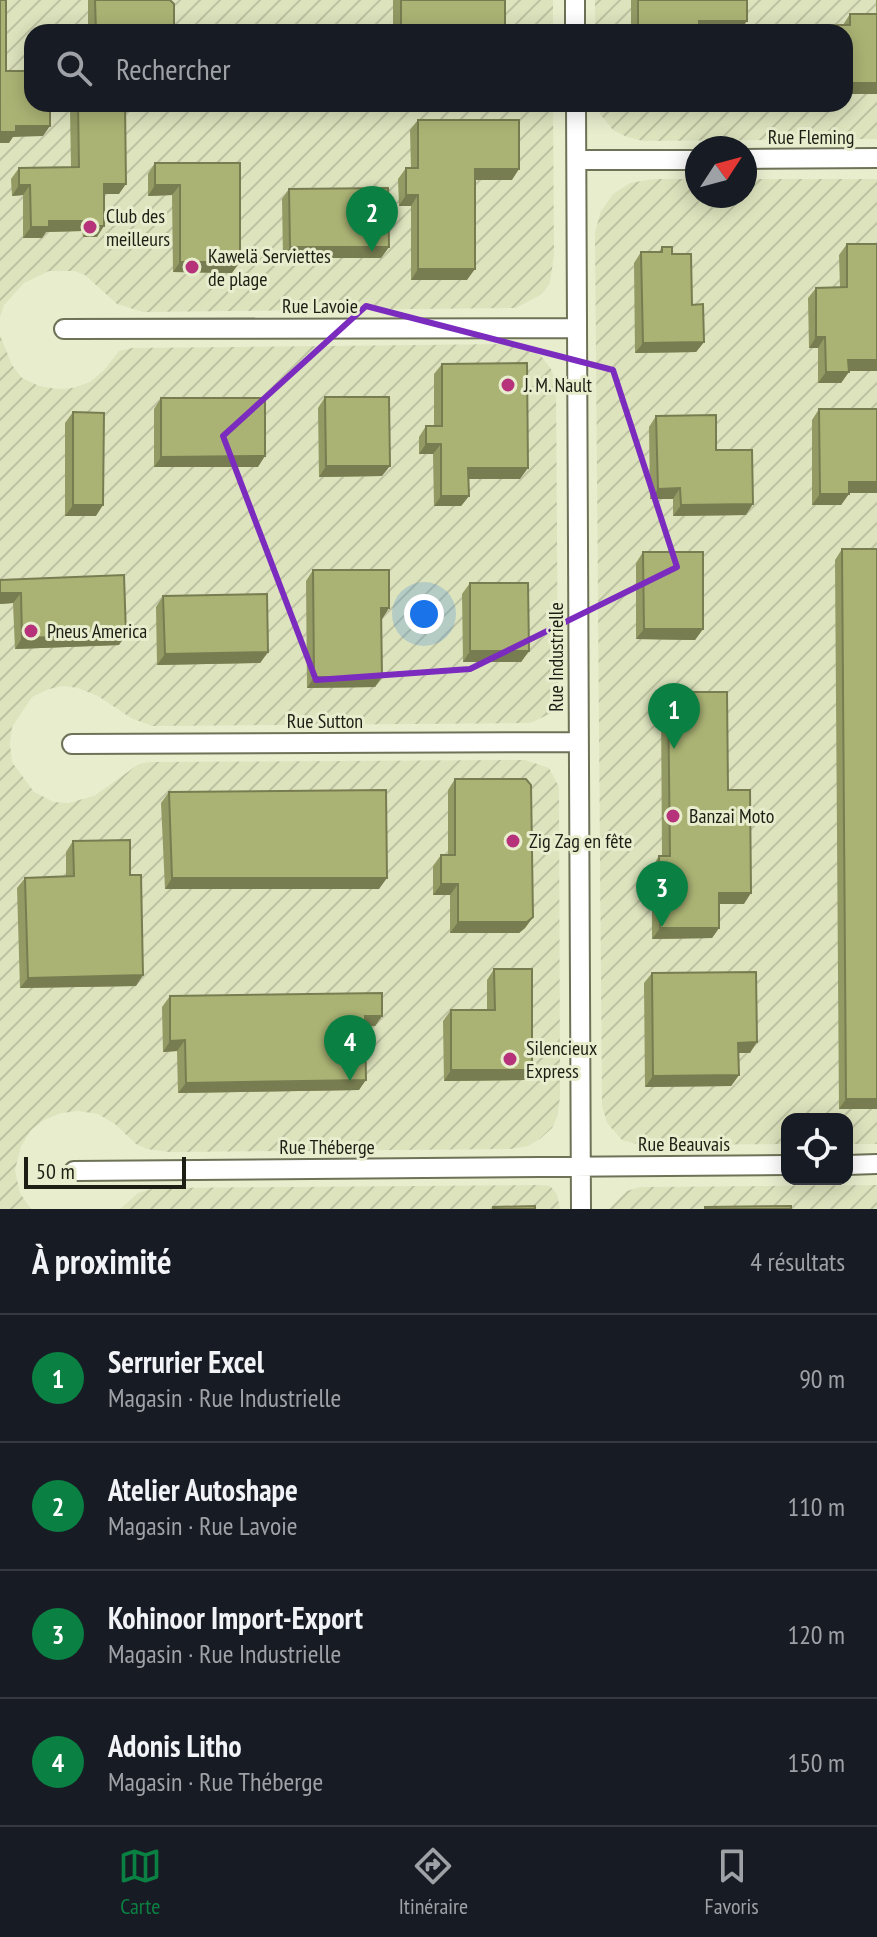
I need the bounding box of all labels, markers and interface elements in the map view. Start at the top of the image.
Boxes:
search box [24,24,853,112]
icon: search [52,46,96,90]
text: Rechercher [116,49,230,88]
street label: Rue Fleming [768,124,854,150]
north arrow [685,136,757,208]
pin: 2 [346,186,398,252]
place label: Club des meilleurs [106,203,170,252]
marker: Club des meilleurs [81,218,99,236]
place label: Kawelä Serviettes de plage [208,243,331,292]
marker: Kawelä Serviettes de plage [183,258,201,276]
street label: Rue Lavoie [282,293,358,319]
place label: J. M. Nault [523,372,593,398]
marker: J. M. Nault [499,376,517,394]
your location [404,594,444,634]
street label: Rue Industrielle [543,602,569,712]
place label: Pneus America [47,618,147,644]
marker: Pneus America [22,622,40,640]
pin: 1 [648,683,700,749]
street label: Rue Sutton [287,708,363,734]
place label: Banzai Moto [689,803,774,829]
marker: Banzai Moto [664,807,682,825]
place label: Zig Zag en fête [529,828,632,854]
marker: Zig Zag en fête [504,832,522,850]
pin: 3 [636,861,688,927]
pin: 4 [324,1015,376,1081]
place label: Silencieux Express [526,1035,597,1084]
marker: Silencieux Express [501,1050,519,1068]
map controls [781,1113,853,1185]
button: locate [781,1113,853,1185]
street label: Rue Beauvais [638,1131,730,1157]
street label: Rue Théberge [279,1134,375,1160]
scale bar [24,1153,186,1189]
text: 50 m [36,1157,75,1185]
text: À proximité [32,1239,172,1283]
text: 4 résultats [750,1245,845,1278]
text: Serrurier Excel [108,1342,264,1381]
text: 1 [52,1362,64,1395]
text: 90 m [799,1362,845,1395]
text: Magasin · Rue Industrielle [108,1381,341,1414]
text: Atelier Autoshape [108,1470,298,1509]
text: 2 [52,1490,64,1523]
text: 110 m [787,1490,845,1523]
text: Magasin · Rue Lavoie [108,1509,298,1542]
text: Kohinoor Import-Export [108,1598,363,1637]
text: 3 [52,1618,64,1651]
text: 120 m [787,1618,845,1651]
text: Magasin · Rue Industrielle [108,1637,341,1670]
text: Adonis Litho [108,1726,242,1765]
text: 4 [52,1746,64,1779]
text: 150 m [787,1746,845,1779]
text: Magasin · Rue Théberge [108,1765,323,1798]
tab: Carte [118,1844,162,1920]
tab: Itinéraire [399,1844,468,1920]
tab: Favoris [705,1844,759,1920]

